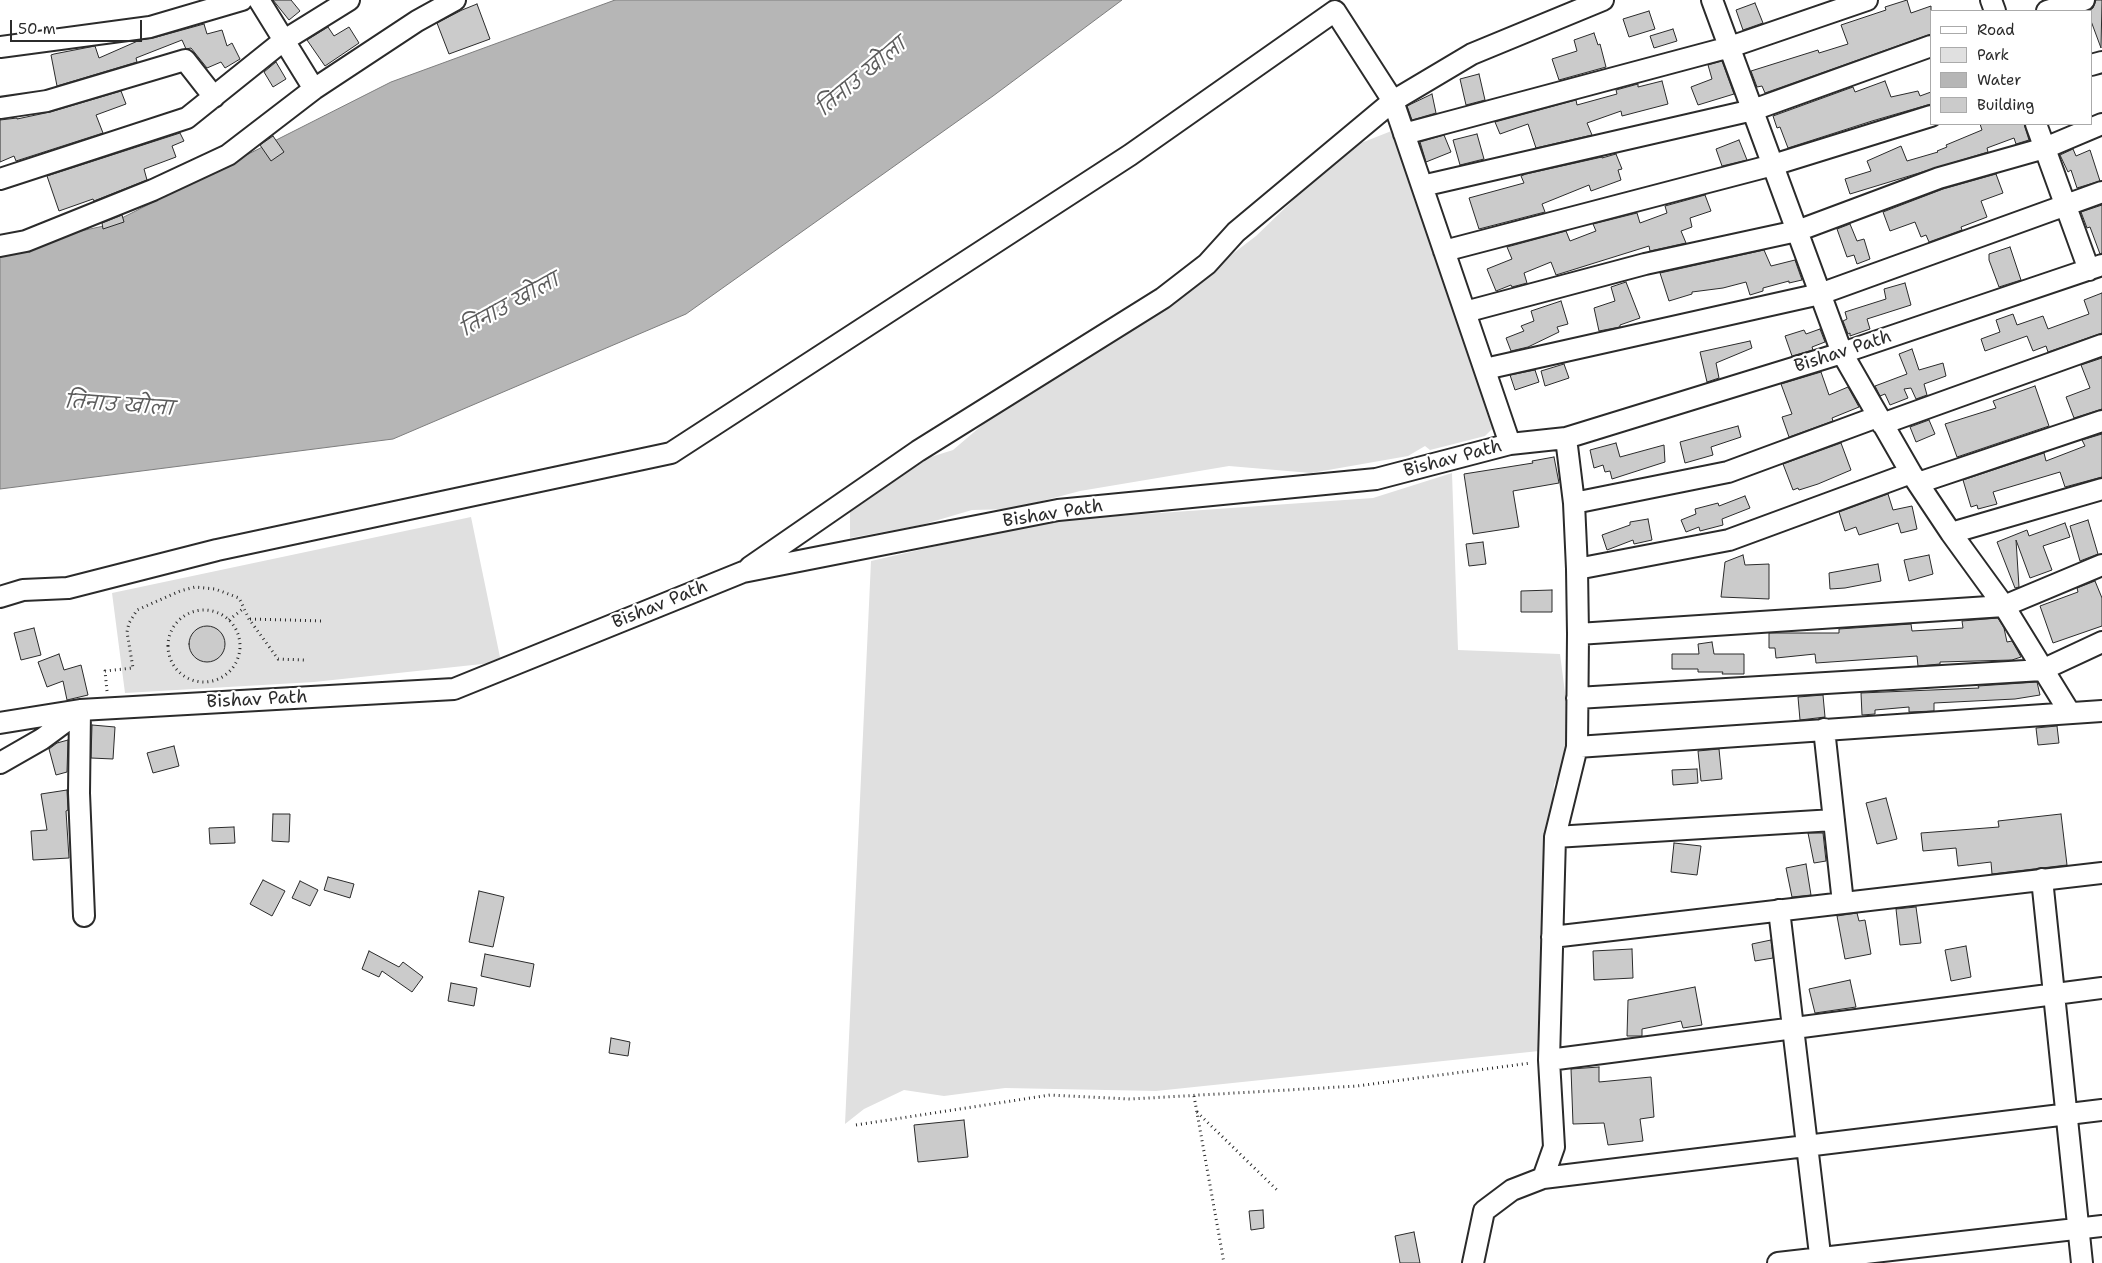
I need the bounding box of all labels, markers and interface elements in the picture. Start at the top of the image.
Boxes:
scale bar [12,10,145,42]
legend [1930,10,2092,125]
text: 50 m [18,19,56,39]
text: Road [1977,20,2015,40]
water label: तिनाउ खोला [813,34,911,122]
text: Park [1977,45,2009,65]
text: Water [1977,70,2021,90]
text: Building [1977,95,2034,115]
water label: तिनाउ खोला [457,270,563,342]
street label: Bishav Path [1792,326,1894,378]
water label: तिनाउ खोला [64,391,174,421]
street label: Bishav Path [1401,436,1505,482]
street label: Bishav Path [1001,495,1105,533]
street label: Bishav Path [609,576,711,634]
street label: Bishav Path [206,687,308,713]

